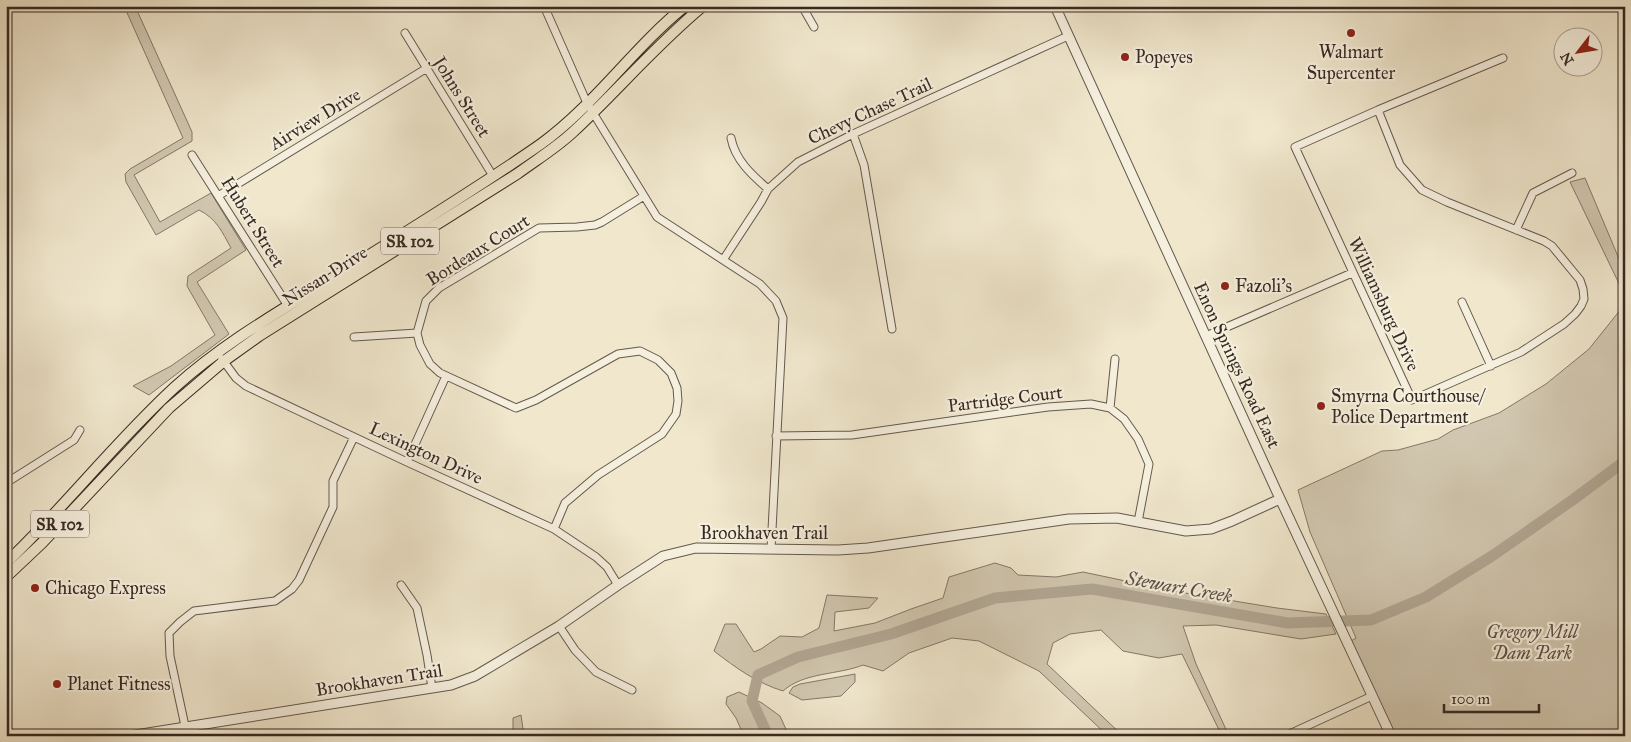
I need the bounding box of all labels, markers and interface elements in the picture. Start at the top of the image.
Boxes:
marker: Walmart Supercenter [1345,27,1357,39]
north arrow [1554,28,1604,78]
place label: Walmart Supercenter [1307,41,1395,84]
place label: Popeyes [1135,46,1193,68]
text: N [1557,49,1578,68]
street label: Johns Street [427,51,496,142]
marker: Popeyes [1119,51,1131,63]
street label: Chevy Chase Trail [804,73,936,149]
street label: Airview Drive [265,83,365,155]
street label: Hubert Street [216,173,290,272]
street label: Bordeaux Court [422,209,534,290]
road number: SR 102 [381,228,439,255]
street label: Williamsburg Drive [1343,234,1425,375]
street label: Nissan Drive [278,241,372,311]
place label: Fazoli's [1235,275,1292,297]
street label: Enon Springs Road East [1188,278,1285,453]
marker: Fazoli's [1219,280,1231,292]
street label: Partridge Court [946,381,1064,418]
place label: Smyrna Courthouse/ Police Department [1331,385,1487,428]
marker: Smyrna Courthouse/ Police Department [1315,400,1327,412]
street label: Lexington Drive [365,417,486,490]
road number: SR 102 [31,510,89,538]
street label: Brookhaven Trail [700,522,828,544]
water label: Stewart Creek [1123,566,1235,608]
place label: Chicago Express [45,577,166,600]
marker: Chicago Express [29,582,41,594]
park label: Gregory Mill Dam Park [1487,621,1580,664]
street label: Brookhaven Trail [314,659,444,701]
place label: Planet Fitness [67,673,171,695]
marker: Planet Fitness [51,678,63,690]
scale bar [1444,682,1538,714]
text: 100 m [1451,690,1491,708]

